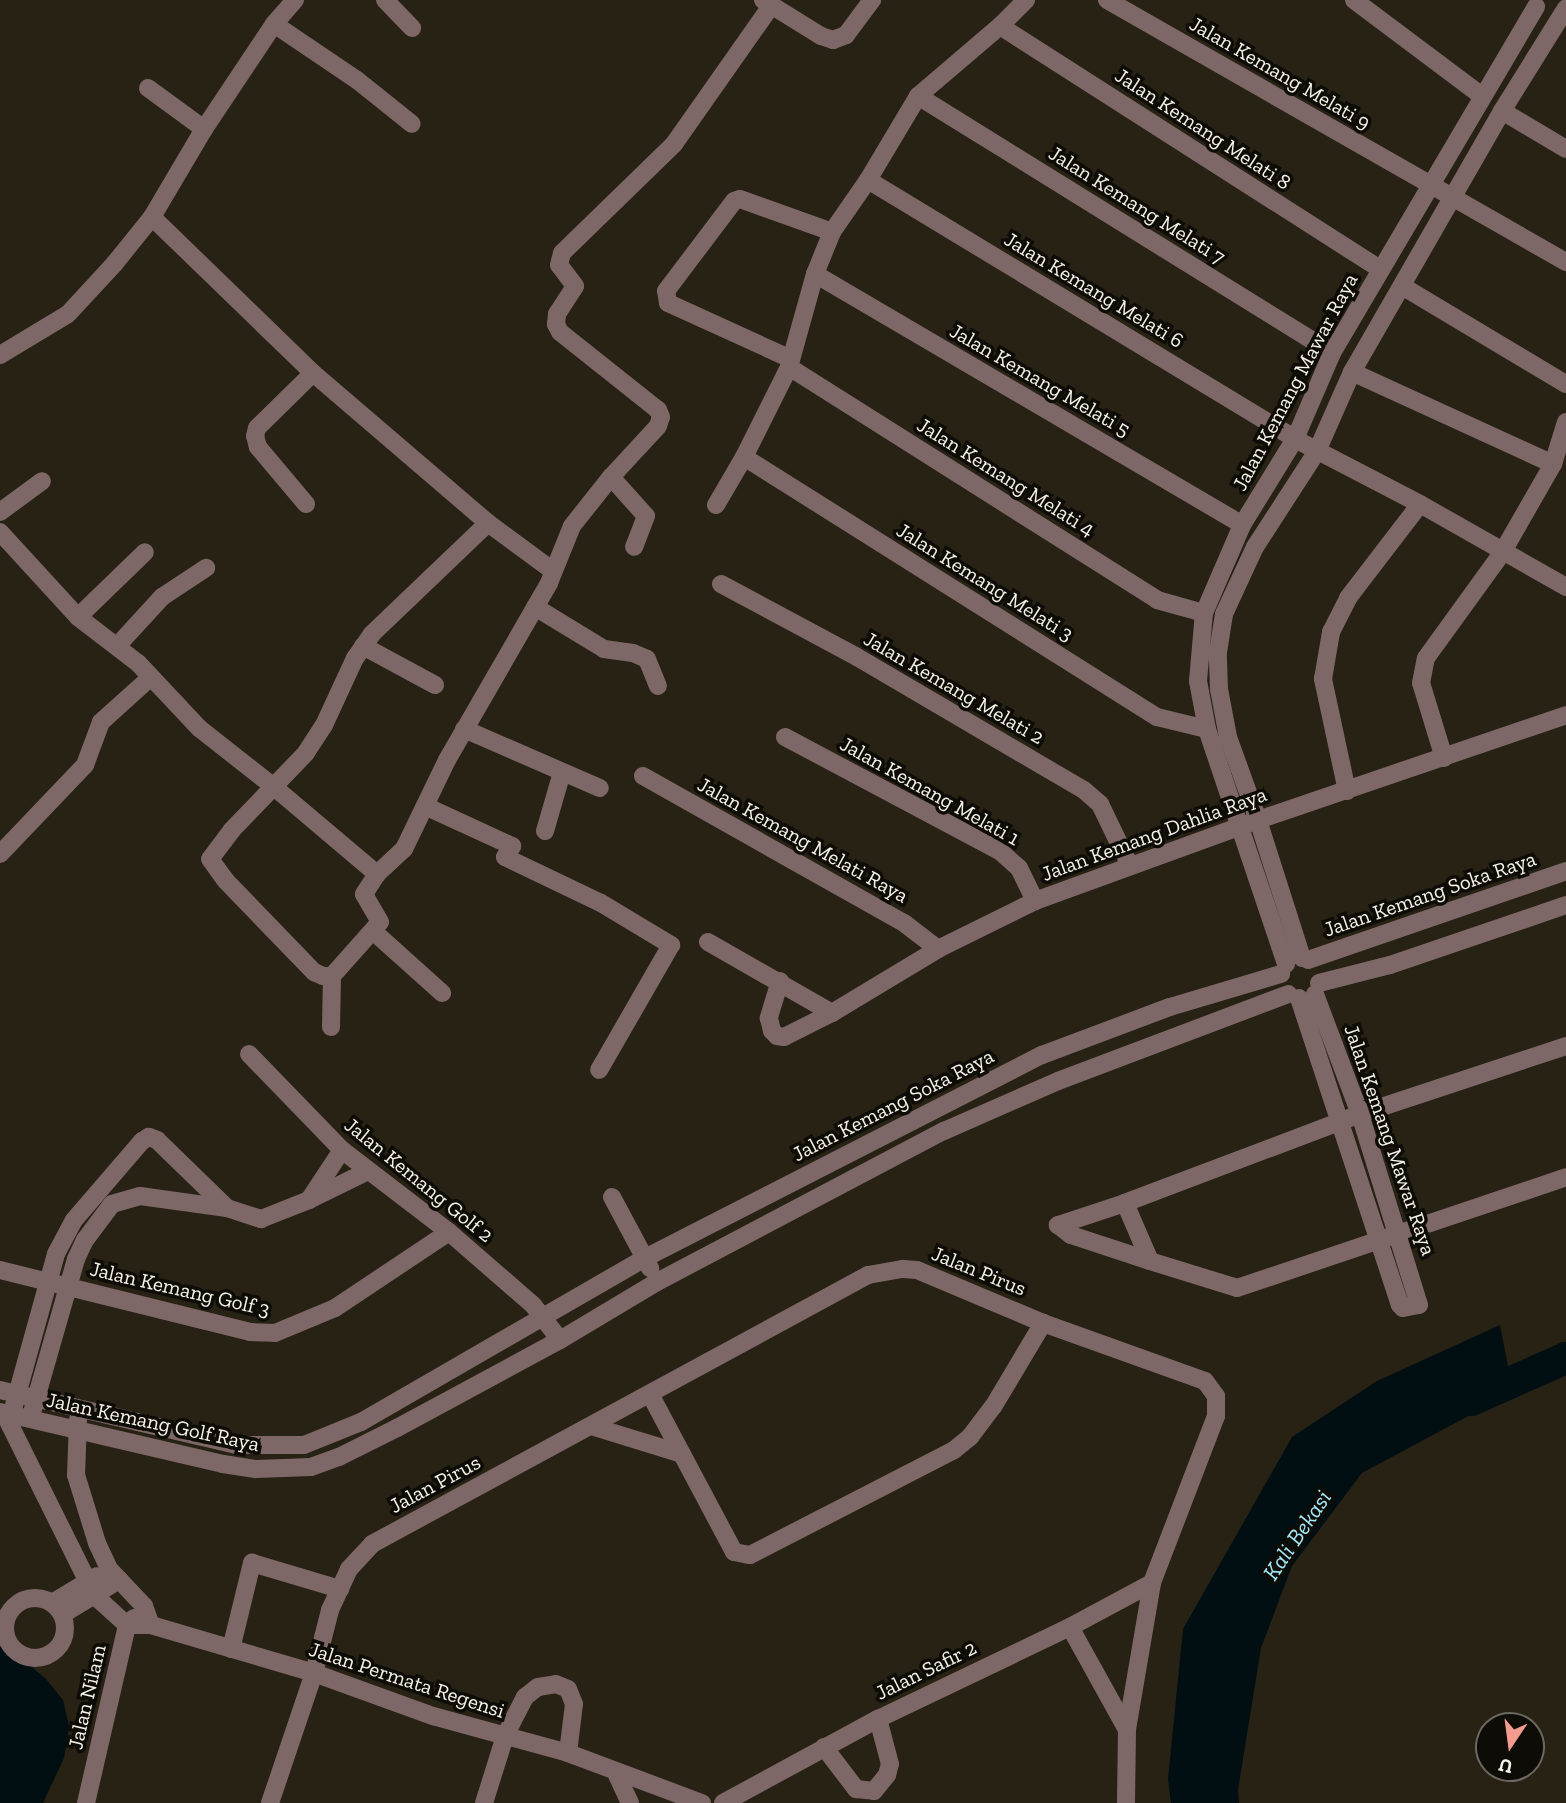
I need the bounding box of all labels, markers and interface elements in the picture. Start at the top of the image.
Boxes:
street label: Jalan Kemang Melati 9 [1185,11,1375,135]
street label: Jalan Kemang Melati 8 [1110,63,1296,195]
street label: Jalan Kemang Melati 7 [1044,140,1230,270]
street label: Jalan Kemang Melati 6 [1000,227,1188,353]
street label: Jalan Kemang Mawar Raya [1227,269,1363,495]
street label: Jalan Kemang Melati 5 [945,318,1135,442]
street label: Jalan Kemang Melati 4 [913,412,1099,542]
street label: Jalan Kemang Melati 3 [892,517,1078,647]
street label: Jalan Kemang Melati 2 [859,626,1049,750]
street label: Jalan Kemang Melati 1 [836,731,1024,851]
street label: Jalan Kemang Melati Raya [693,772,913,908]
street label: Jalan Kemang Dahlia Raya [1038,782,1270,886]
street label: Jalan Kemang Soka Raya [1321,846,1539,942]
street label: Jalan Kemang Mawar Raya [1339,1021,1441,1259]
street label: Jalan Kemang Soka Raya [788,1043,998,1167]
street label: Jalan Kemang Golf 2 [339,1112,499,1248]
street label: Jalan Pirus [928,1241,1030,1301]
street label: Jalan Kemang Golf 3 [88,1256,272,1322]
street label: Jalan Kemang Golf Raya [44,1387,262,1457]
street label: Jalan Pirus [385,1450,485,1518]
water label: Kali Bekasi [1257,1485,1337,1585]
street label: Jalan Safir 2 [871,1635,981,1705]
street label: Jalan Permata Regensi [306,1636,508,1724]
street label: Jalan Nilam [63,1642,111,1752]
north arrow [1475,1712,1545,1782]
text: U [1496,1753,1515,1779]

